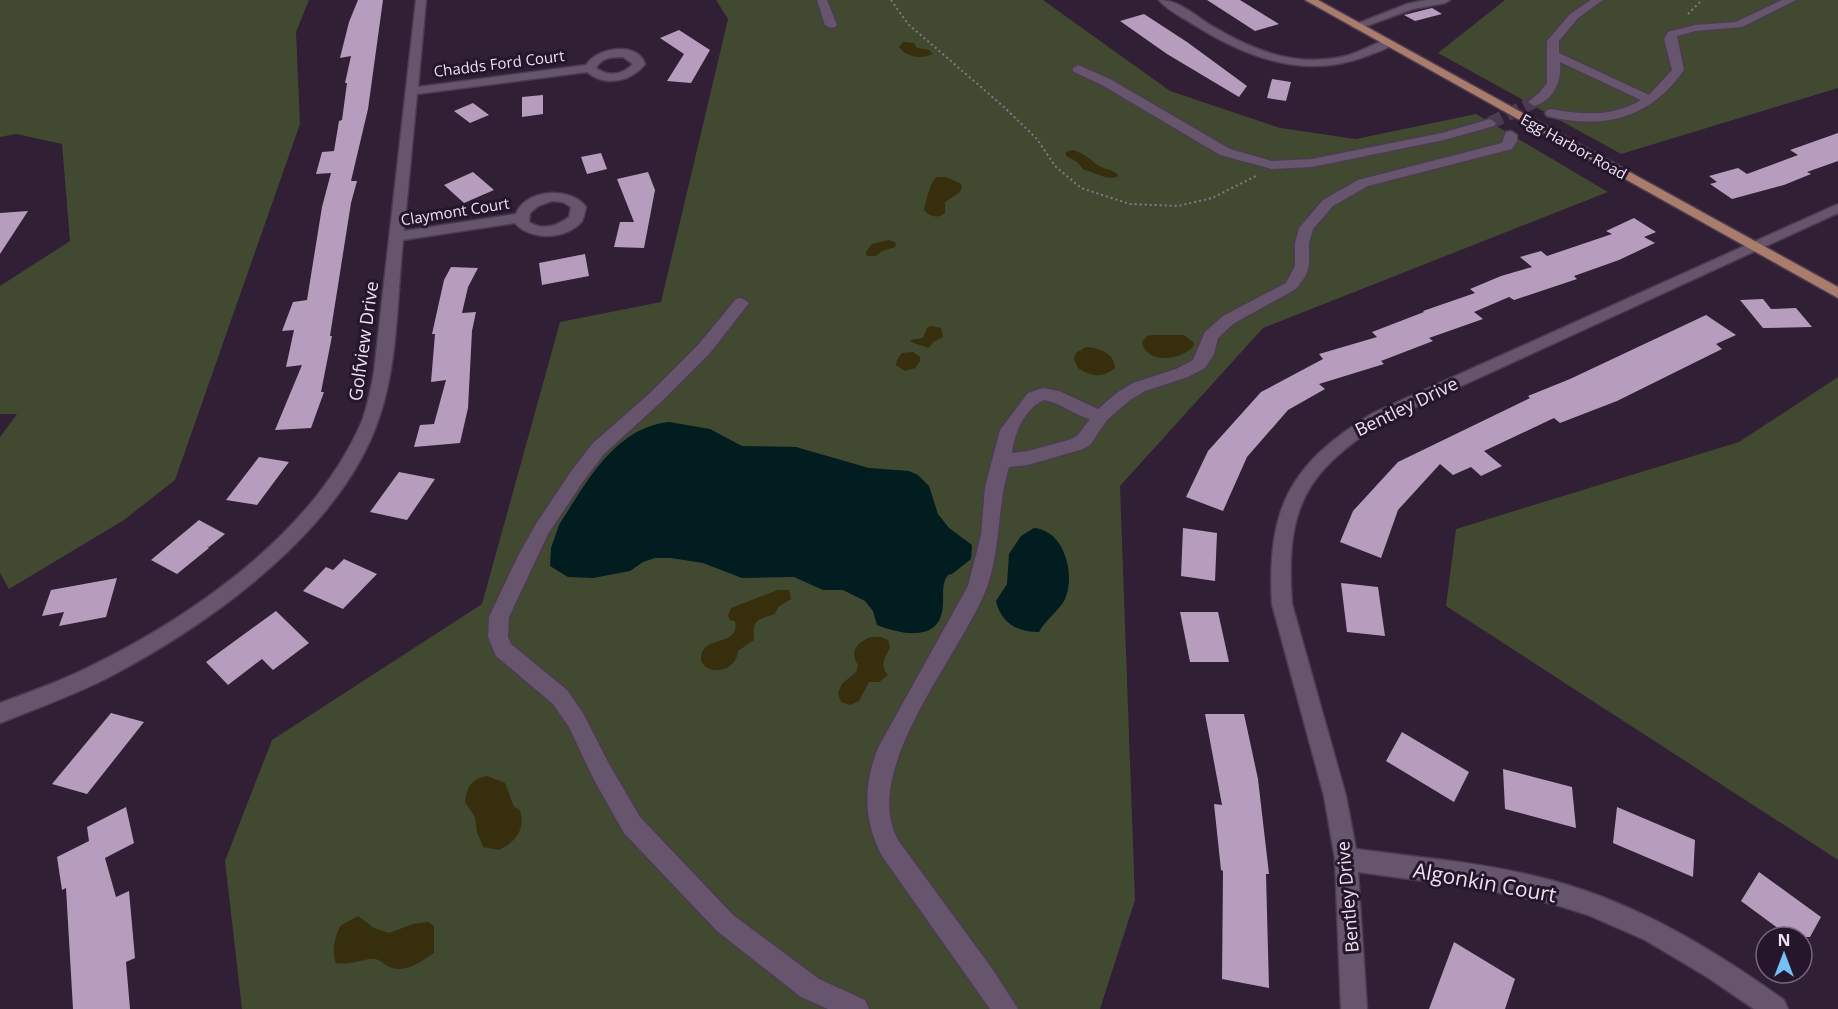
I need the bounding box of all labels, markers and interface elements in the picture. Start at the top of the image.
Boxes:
street label: Chadds Ford Court [433,45,565,81]
street label: Egg Harbor Road [1518,109,1630,183]
street label: Claymont Court [399,193,511,229]
street label: Golfview Drive [343,279,383,403]
street label: Bentley Drive [1351,371,1461,441]
street label: Bentley Drive [1330,840,1364,954]
street label: Algonkin Court [1411,856,1559,908]
north arrow [1754,925,1814,985]
text: N [1777,929,1791,951]

